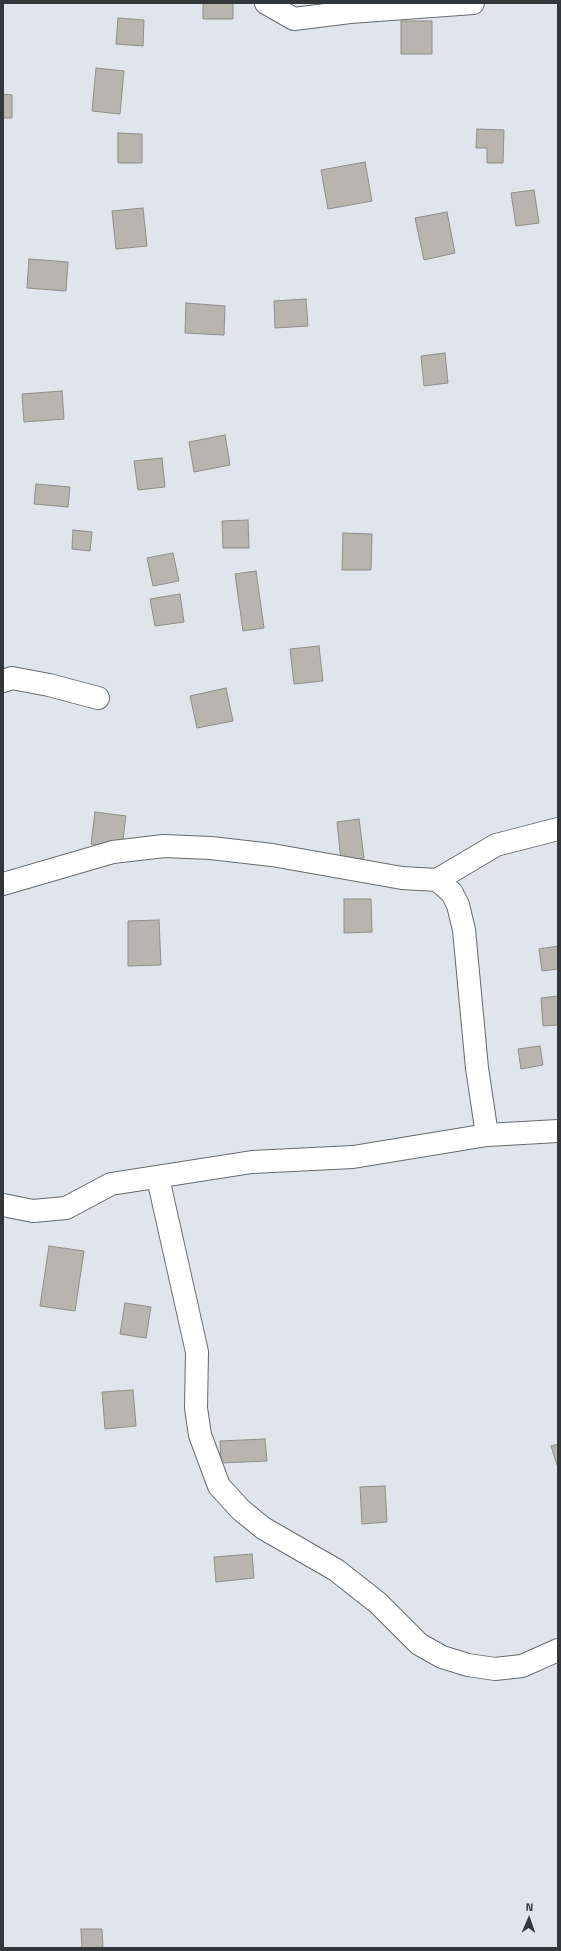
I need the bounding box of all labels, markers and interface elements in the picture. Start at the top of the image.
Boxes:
north arrow [509,1899,549,1939]
text: N [525,1899,534,1915]

